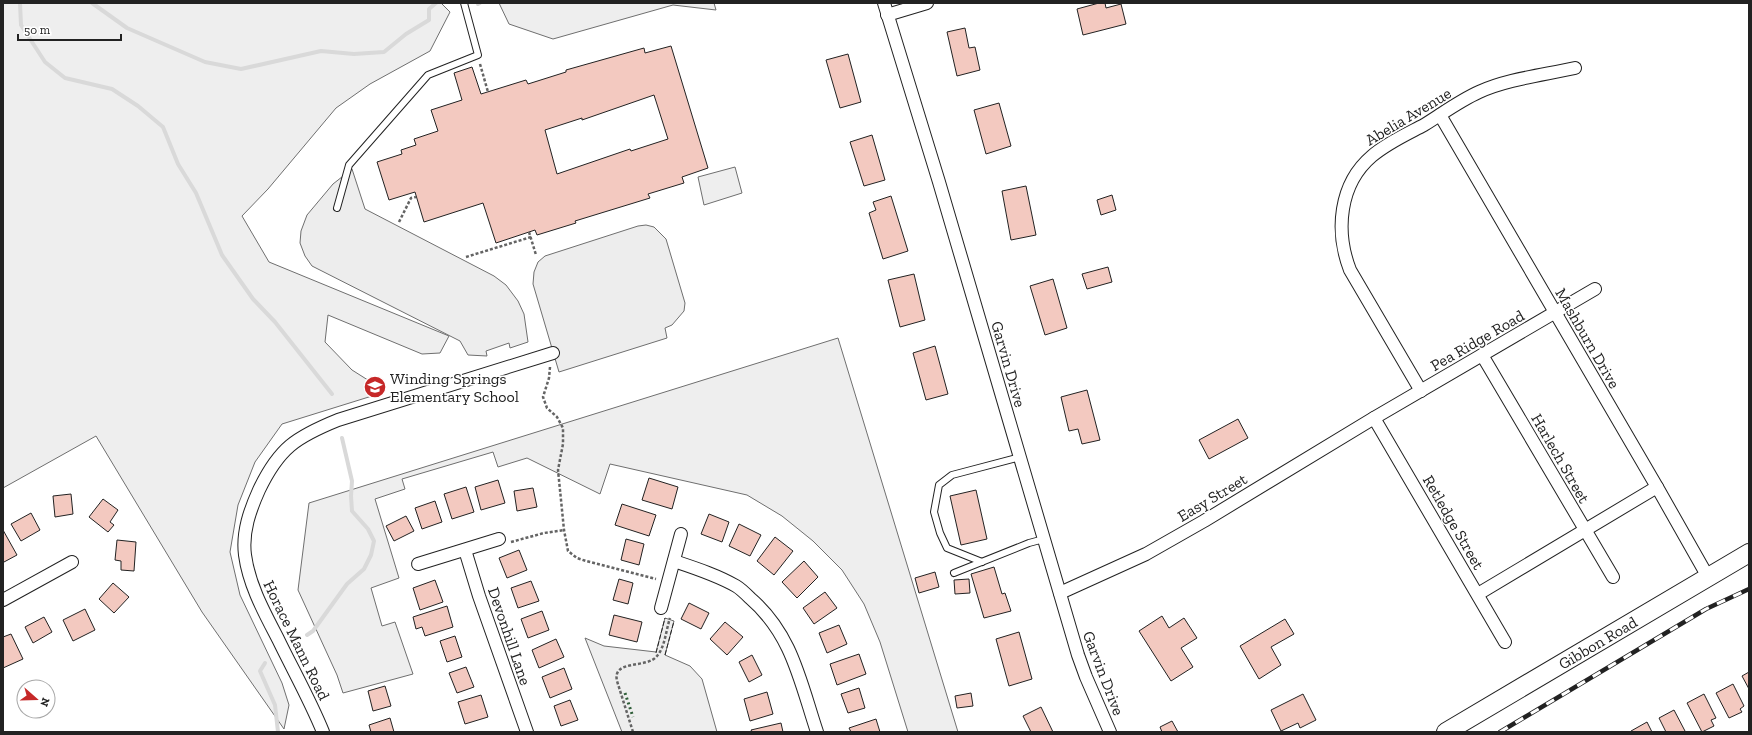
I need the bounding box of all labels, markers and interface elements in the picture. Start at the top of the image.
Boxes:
scale bar [18,16,121,42]
text: 50 m [24,23,51,37]
street label: Abelia Avenue [1362,83,1455,149]
street label: Mashburn Drive [1551,285,1624,392]
street label: Pea Ridge Road [1427,306,1528,375]
street label: Garvin Drive [987,319,1030,409]
place label: Winding Springs Elementary School [390,369,519,406]
school or university icon: Winding Springs Elementary School [362,374,388,400]
street label: Harlech Street [1527,410,1594,506]
street label: Easy Street [1174,469,1251,526]
street label: Retledge Street [1419,472,1488,573]
street label: Horace Mann Road [259,577,334,703]
street label: Devonhill Lane [484,585,535,688]
street label: Gibbon Road [1555,612,1641,673]
street label: Garvin Drive [1079,628,1128,718]
north arrow [16,679,56,719]
text: N [37,696,52,709]

